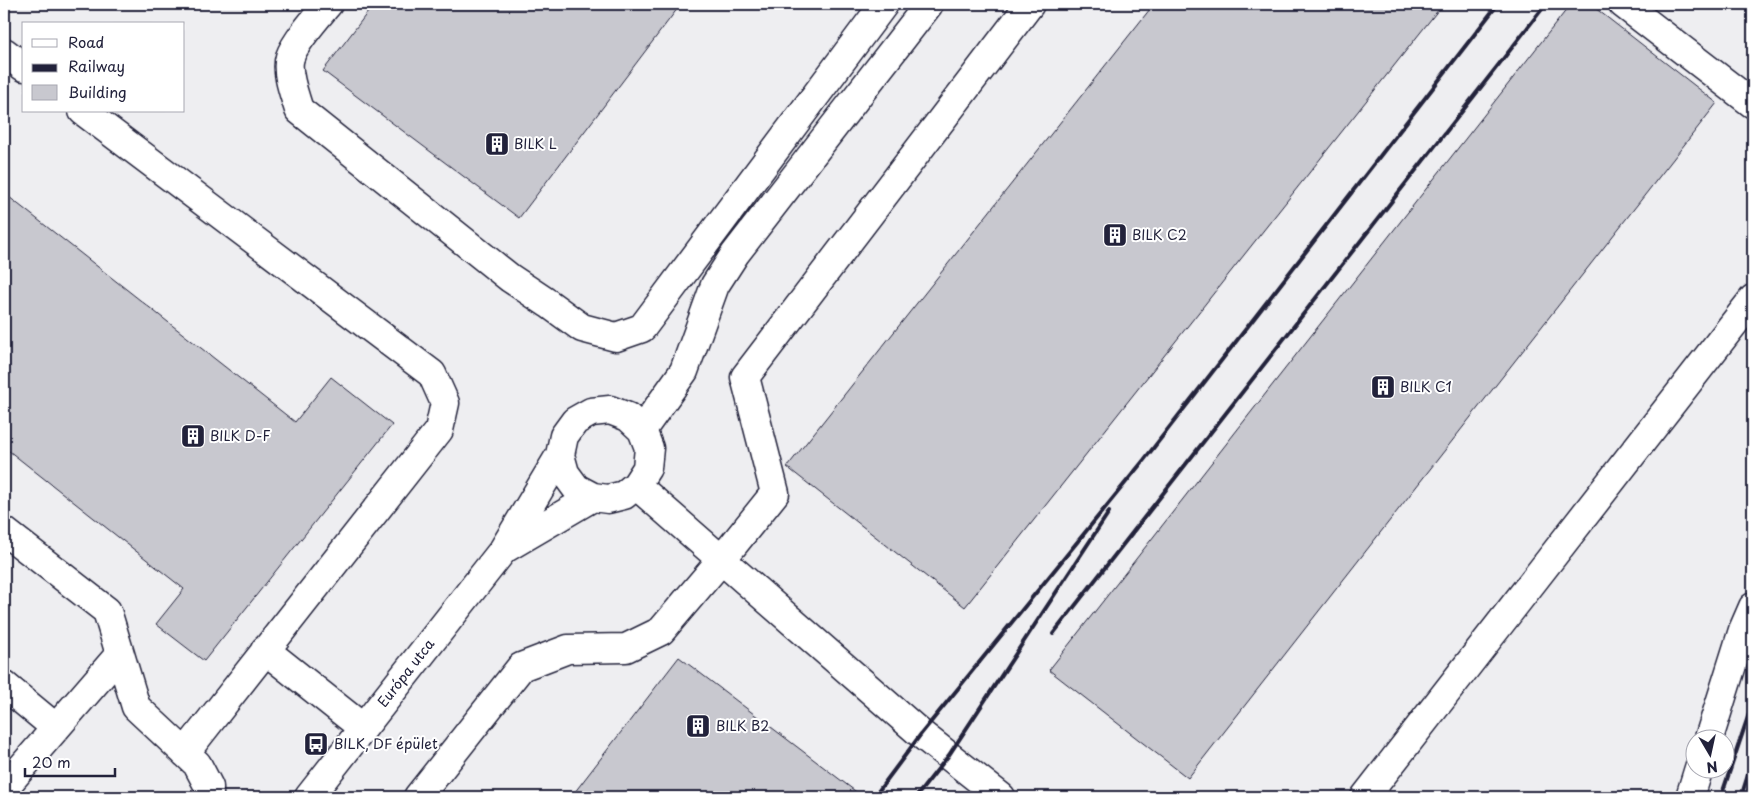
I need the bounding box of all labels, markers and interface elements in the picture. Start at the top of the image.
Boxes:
legend [22,22,185,112]
text: Road [68,30,104,53]
text: Railway [68,54,125,77]
text: Building [68,80,127,103]
building icon: BILK L [484,131,510,157]
place label: BILK L [514,133,557,154]
building icon: BILK C2 [1102,222,1128,248]
place label: BILK C2 [1132,224,1187,245]
building icon: BILK C1 [1370,374,1396,400]
place label: BILK C1 [1400,376,1452,397]
building icon: BILK D-F [180,423,206,449]
place label: BILK D-F [210,425,271,446]
street label: Európa utca [372,634,439,711]
building icon: BILK B2 [685,713,711,739]
place label: BILK B2 [716,715,769,736]
north arrow [1684,728,1734,778]
bus stop icon: BILK, DF épület [303,731,329,757]
place label: BILK, DF épület [334,733,438,754]
scale bar [25,746,115,778]
text: 20 m [32,750,71,773]
text: N [1705,756,1719,779]

